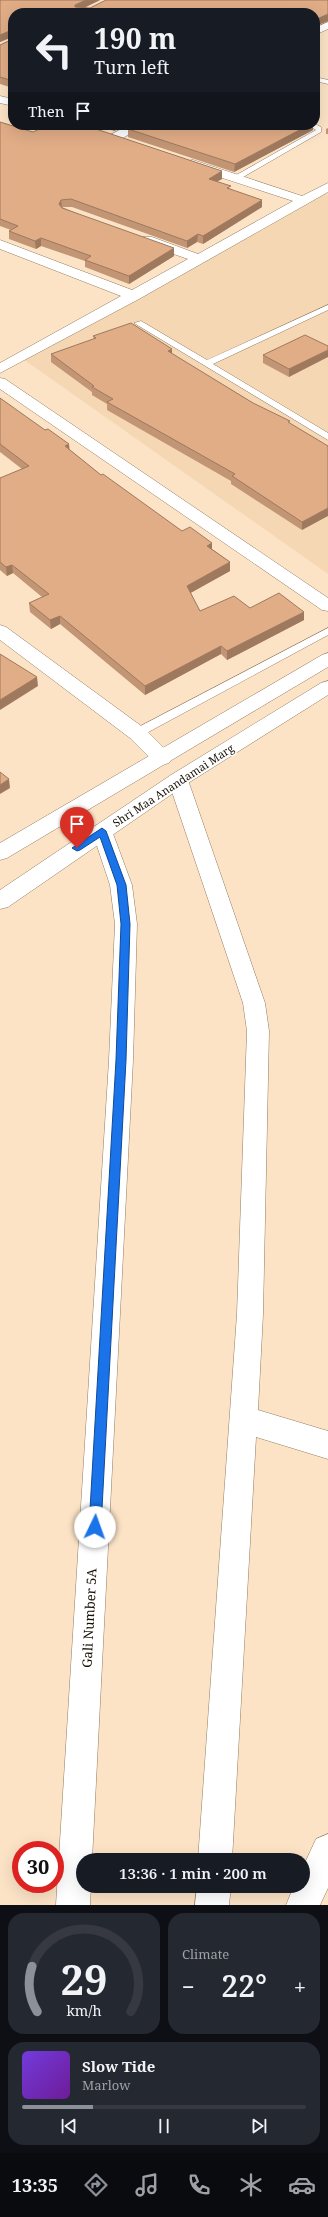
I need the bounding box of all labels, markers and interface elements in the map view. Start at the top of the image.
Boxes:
text: 190 m [94,19,176,57]
icon: left [28,24,80,76]
text: Turn left [94,55,169,79]
icon: arrive [72,100,94,122]
text: Then [28,101,64,121]
street label: Shri Maa Anandamai Marg [109,740,237,830]
pin [60,807,94,848]
icon: arrive [66,813,88,835]
position arrow [74,1506,116,1548]
street label: Gali Number 5A [77,1567,101,1668]
speed limit sign: 30 [12,1841,64,1893]
text: 13:36 · 1 min · 200 m [119,1863,267,1883]
text: Climate [182,1945,229,1963]
text: 29 [60,1950,108,2006]
text: 22° [221,1965,267,2006]
text: − [182,1971,195,2001]
text: + [294,1971,306,2001]
text: km/h [66,2000,102,2019]
text: Slow Tide [82,2056,155,2076]
text: Marlow [82,2076,130,2094]
icon: previous [58,2115,80,2137]
icon: pause [153,2115,175,2137]
icon: next [248,2115,270,2137]
icon: directions [82,2171,110,2199]
icon: music [133,2171,161,2199]
icon: phone [185,2171,213,2199]
icon: climate [237,2171,265,2199]
icon: car [288,2171,316,2199]
text: 13:35 [12,2173,58,2197]

